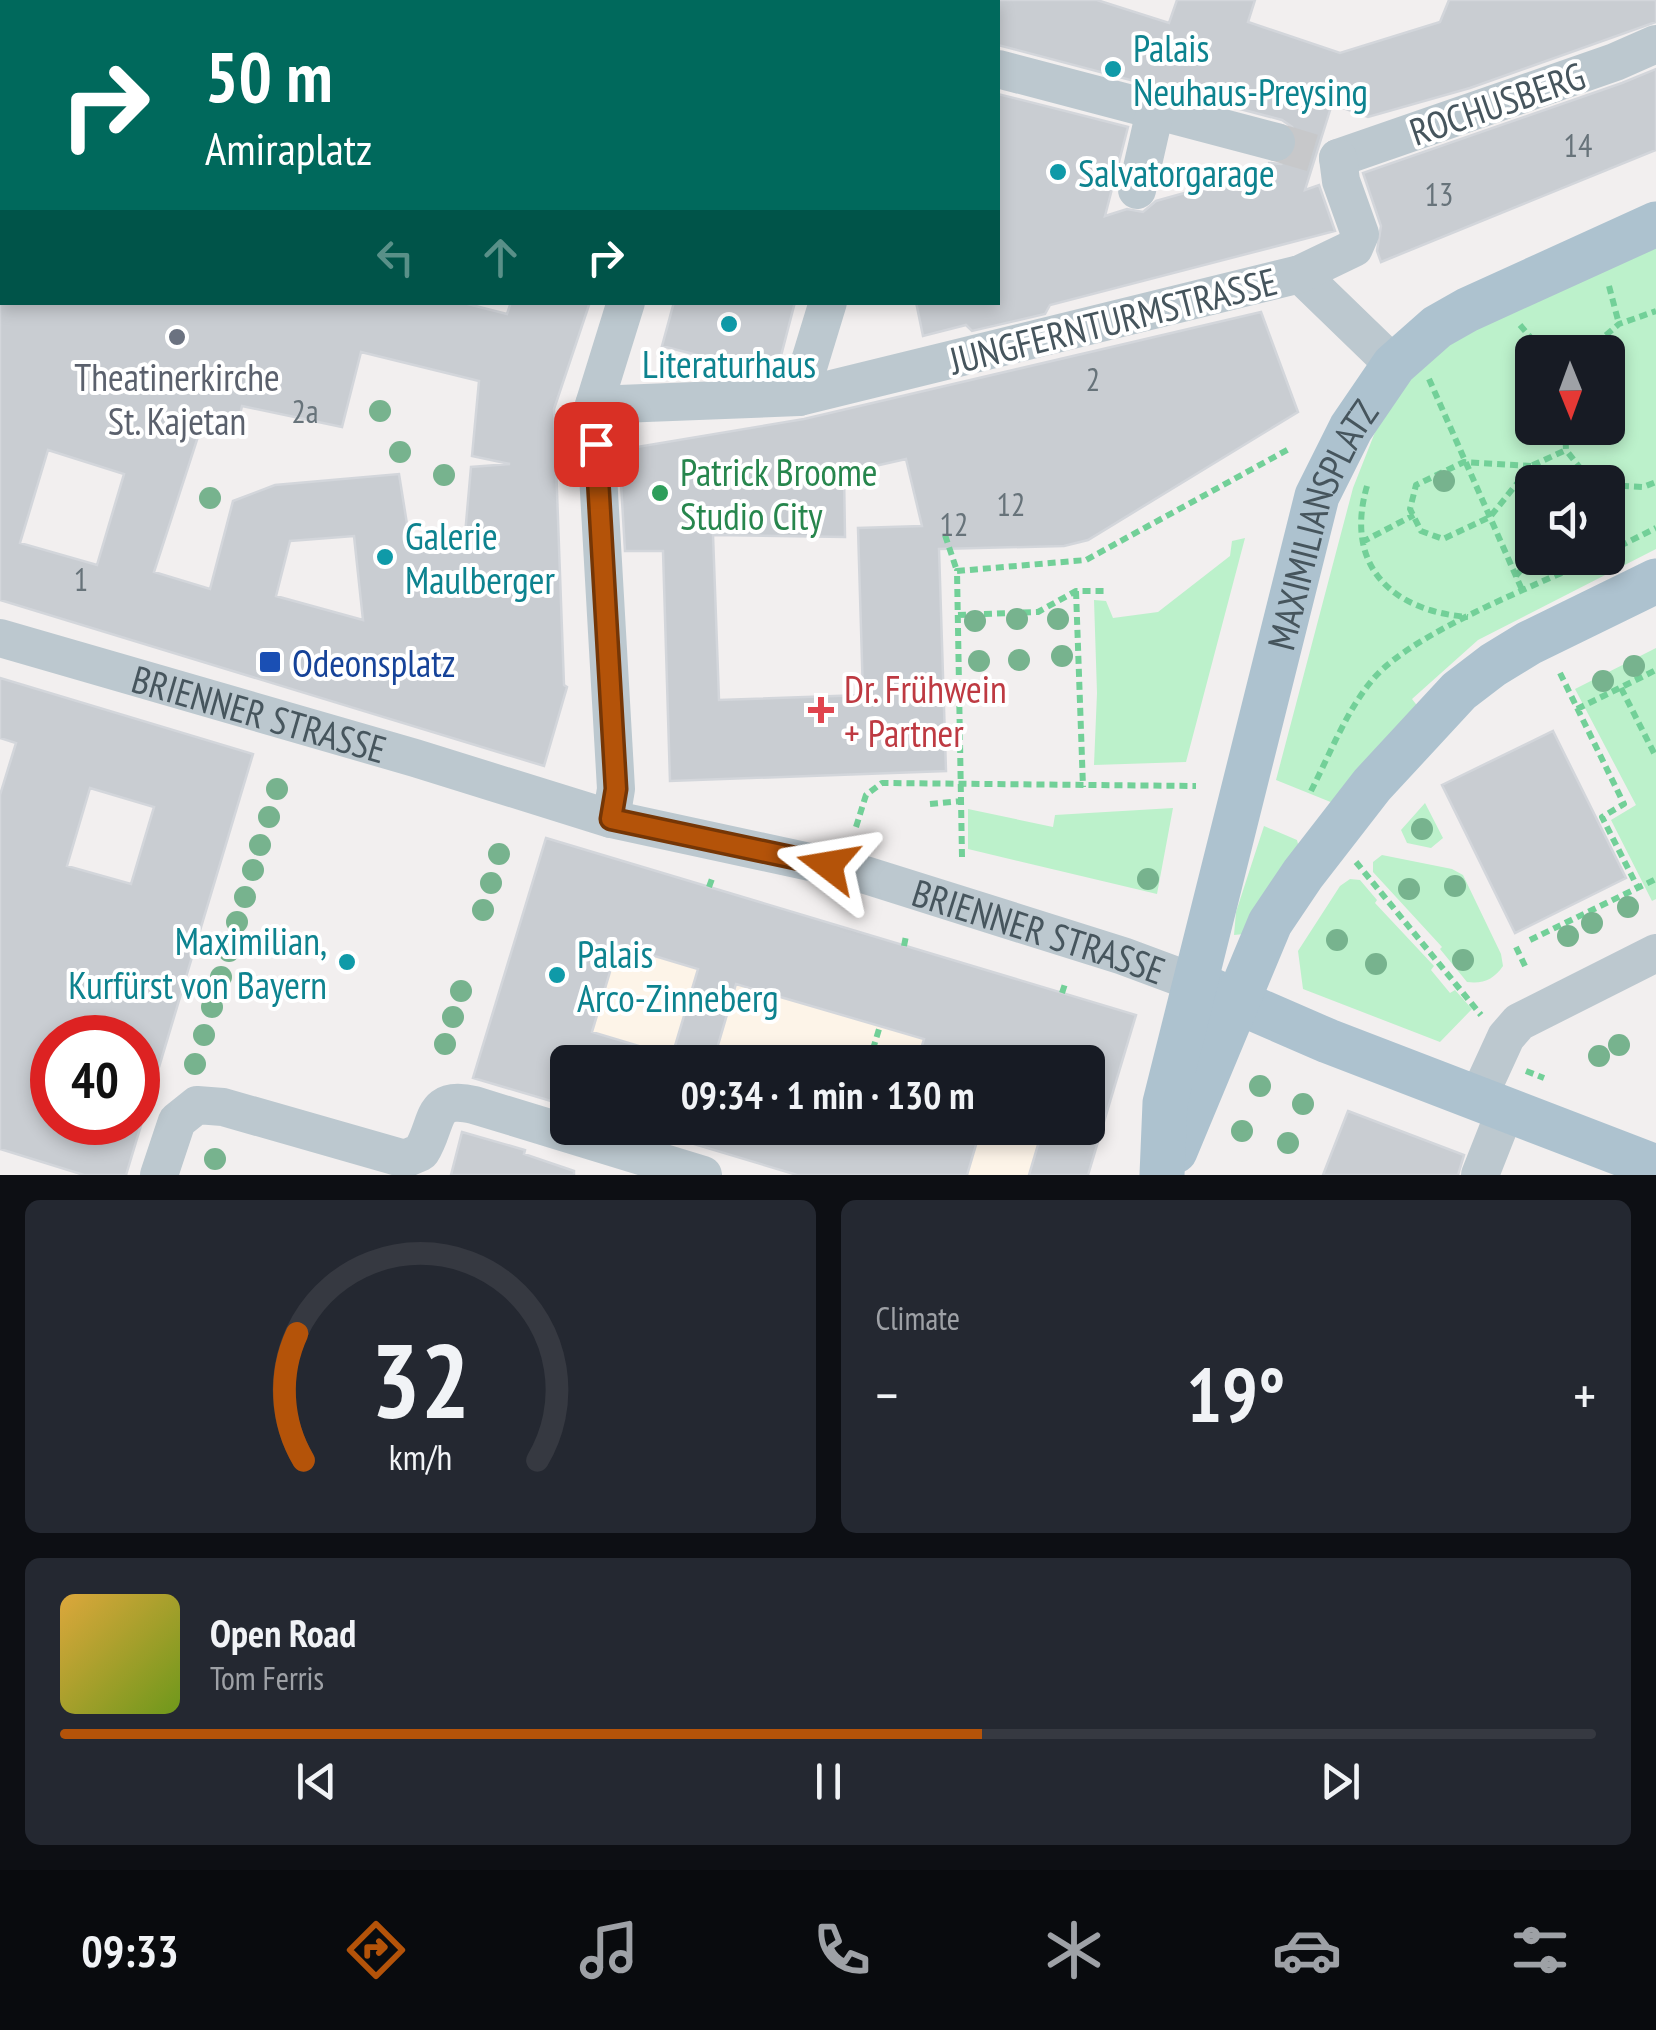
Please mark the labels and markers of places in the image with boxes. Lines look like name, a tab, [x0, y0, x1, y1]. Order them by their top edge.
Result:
place label: Palais Neuhaus-Preysing	[1133, 23, 1368, 116]
marker: Palais Neuhaus-Preysing	[1102, 58, 1124, 80]
place label: Salvatorgarage	[1078, 148, 1275, 197]
marker: Salvatorgarage	[1047, 161, 1069, 183]
marker: Literaturhaus	[718, 313, 740, 335]
marker: Theatinerkirche St. Kajetan	[166, 326, 188, 348]
place label: Literaturhaus	[642, 339, 816, 388]
place label: Theatinerkirche St. Kajetan	[74, 352, 280, 445]
pin	[554, 402, 639, 487]
place label: Patrick Broome Studio City	[680, 447, 877, 540]
marker: Patrick Broome Studio City	[649, 482, 671, 504]
place label: Galerie Maulberger	[405, 511, 555, 604]
marker: Galerie Maulberger	[374, 546, 396, 568]
place label: Odeonsplatz	[292, 638, 455, 687]
marker: Odeonsplatz	[257, 649, 283, 675]
place label: Dr. Frühwein + Partner	[844, 664, 1007, 757]
marker: Dr. Frühwein + Partner	[808, 697, 834, 723]
place label: Maximilian, Kurfürst von Bayern	[68, 916, 327, 1009]
place label: Palais Arco-Zinneberg	[577, 929, 779, 1022]
marker: Maximilian, Kurfürst von Bayern	[336, 951, 358, 973]
marker: Palais Arco-Zinneberg	[546, 964, 568, 986]

